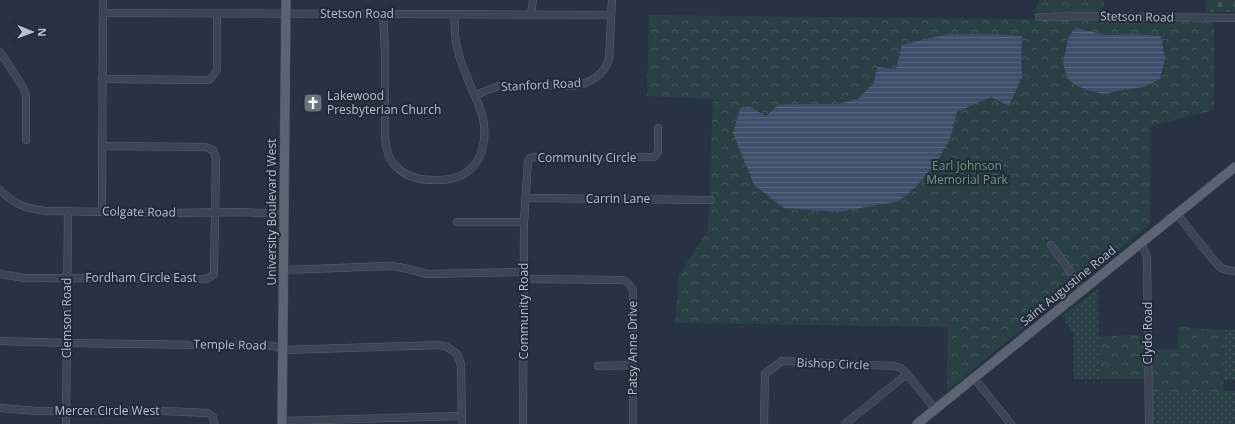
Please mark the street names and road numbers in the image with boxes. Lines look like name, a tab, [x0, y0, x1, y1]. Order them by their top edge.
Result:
street label: Stetson Road	[320, 5, 394, 22]
street label: Stetson Road	[1100, 7, 1174, 26]
street label: Stanford Road	[501, 74, 581, 95]
street label: University Boulevard West	[263, 139, 280, 285]
street label: Community Circle	[537, 149, 637, 166]
street label: Carrin Lane	[586, 190, 651, 207]
street label: Colgate Road	[102, 202, 176, 221]
street label: Saint Augustine Road	[1016, 242, 1119, 330]
street label: Community Road	[515, 263, 532, 359]
street label: Fordham Circle East	[85, 269, 197, 286]
street label: Clemson Road	[58, 278, 75, 358]
street label: Patsy Anne Drive	[624, 300, 641, 395]
street label: Clydo Road	[1139, 302, 1156, 364]
street label: Temple Road	[193, 335, 267, 354]
street label: Bishop Circle	[796, 354, 870, 373]
street label: Mercer Circle West	[55, 402, 159, 419]

